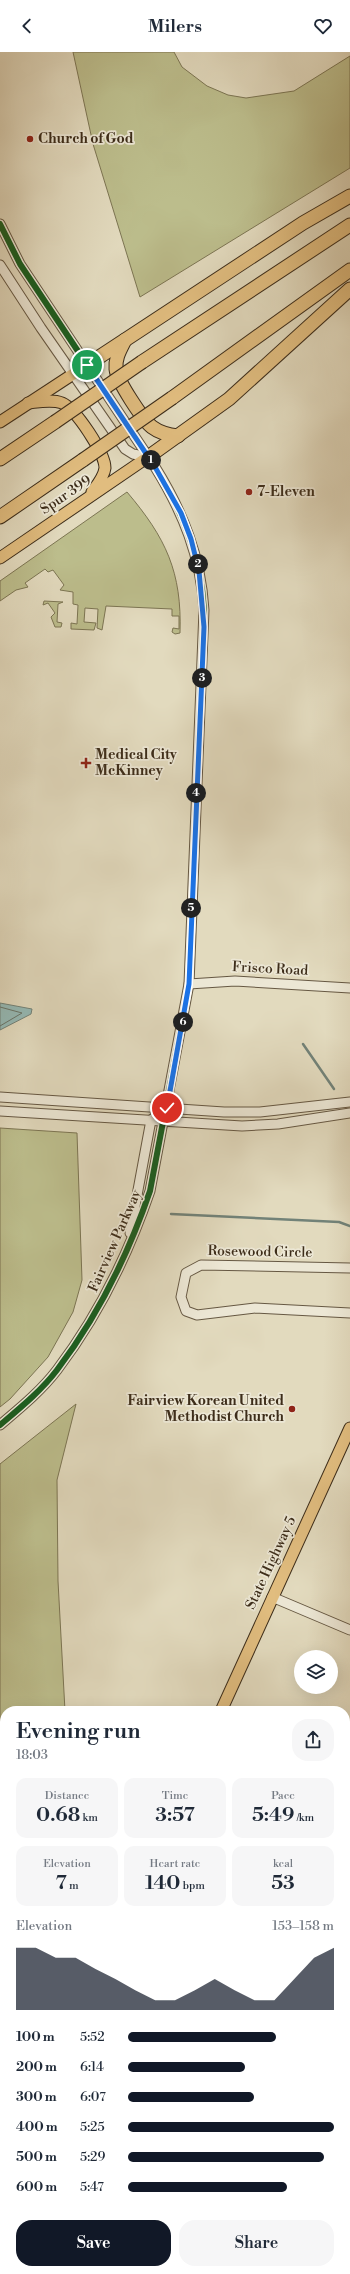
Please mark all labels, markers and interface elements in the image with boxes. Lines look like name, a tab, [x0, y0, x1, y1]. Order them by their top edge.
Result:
icon: back	[16, 15, 38, 37]
text: Milers	[148, 15, 202, 38]
icon: heart	[312, 15, 334, 37]
place label: Church of God	[38, 130, 134, 148]
marker: Church of God	[25, 134, 35, 144]
pin	[70, 348, 104, 382]
icon: arrive	[76, 354, 98, 376]
pin: 1	[141, 450, 161, 470]
text: 1	[148, 453, 154, 467]
street label: Spur 399	[37, 471, 95, 519]
place label: 7-Eleven	[257, 483, 315, 501]
marker: 7-Eleven	[244, 487, 254, 497]
pin: 2	[188, 554, 208, 574]
text: 2	[195, 557, 201, 571]
pin: 3	[192, 668, 212, 688]
text: 3	[199, 671, 205, 685]
place label: Medical City McKinney	[95, 746, 178, 780]
marker: Medical City McKinney	[80, 757, 92, 769]
pin: 4	[186, 783, 206, 803]
text: 4	[192, 786, 200, 800]
pin: 5	[181, 898, 201, 918]
text: 5	[188, 901, 194, 915]
street label: Frisco Road	[231, 958, 309, 980]
pin: 6	[173, 1012, 193, 1032]
text: 6	[180, 1015, 186, 1029]
pin	[150, 1091, 184, 1125]
icon: check	[156, 1097, 178, 1119]
street label: Fairview Parkway	[84, 1187, 146, 1295]
street label: Rosewood Circle	[207, 1242, 313, 1262]
place label: Fairview Korean United Methodist Church	[127, 1392, 284, 1426]
marker: Fairview Korean United Methodist Church	[287, 1404, 297, 1414]
street label: State Highway 5	[242, 1513, 301, 1612]
map controls	[294, 1650, 338, 1694]
button: layers	[294, 1650, 338, 1694]
text: Evening run	[16, 1718, 141, 1745]
button: share	[292, 1719, 334, 1761]
text: 18:03	[16, 1747, 48, 1763]
text: Distance	[45, 1789, 89, 1803]
text: Time	[162, 1789, 188, 1803]
text: Pace	[271, 1789, 295, 1803]
text: 0.68	[36, 1803, 80, 1828]
text: 3:57	[155, 1803, 195, 1828]
text: 5:49	[252, 1803, 294, 1828]
text: km	[80, 1811, 98, 1825]
text: /km	[294, 1811, 314, 1825]
text: Elevation	[43, 1857, 91, 1871]
text: Heart rate	[150, 1857, 200, 1871]
text: kcal	[273, 1857, 293, 1871]
text: 7	[55, 1871, 67, 1896]
text: 140	[145, 1871, 180, 1896]
text: 53	[271, 1871, 295, 1896]
text: m	[67, 1879, 79, 1893]
text: bpm	[180, 1879, 205, 1893]
text: Elevation	[16, 1918, 72, 1934]
text: 153–158 m	[272, 1918, 334, 1934]
text: 100 m	[16, 2029, 55, 2045]
text: 5:52	[80, 2029, 105, 2045]
text: 200 m	[16, 2059, 57, 2075]
text: 6:14	[80, 2059, 104, 2075]
text: 300 m	[16, 2089, 57, 2105]
text: 6:07	[80, 2089, 106, 2105]
text: 400 m	[16, 2119, 58, 2135]
text: 5:25	[80, 2119, 105, 2135]
text: 500 m	[16, 2149, 57, 2165]
text: 5:29	[80, 2149, 105, 2165]
text: 600 m	[16, 2179, 57, 2195]
text: 5:47	[80, 2179, 104, 2195]
button: Save	[16, 2220, 171, 2266]
button: Share	[179, 2220, 334, 2266]

